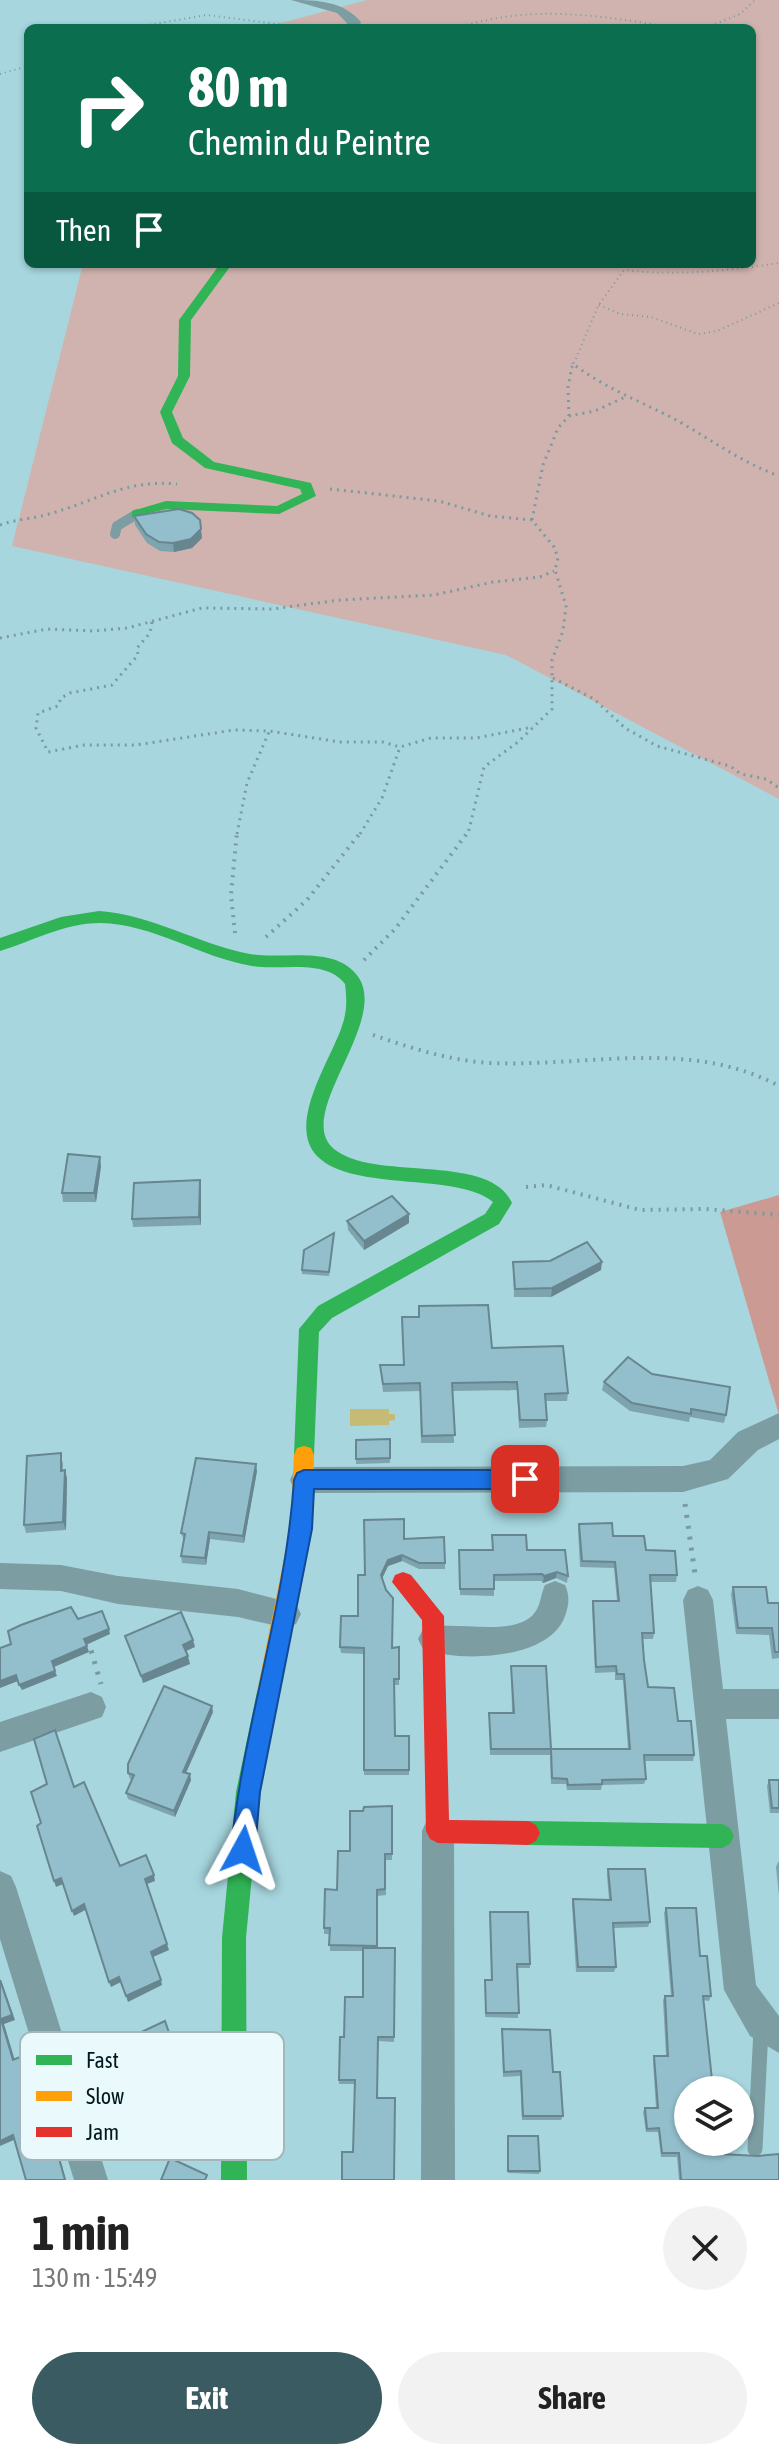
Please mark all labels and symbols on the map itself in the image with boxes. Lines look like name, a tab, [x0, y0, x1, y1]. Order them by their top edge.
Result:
pin	[491, 1445, 559, 1513]
position arrow	[201, 1808, 285, 1892]
legend	[20, 2032, 284, 2160]
text: Fast	[86, 2047, 119, 2073]
text: Slow	[86, 2083, 124, 2109]
text: Jam	[86, 2119, 119, 2145]

